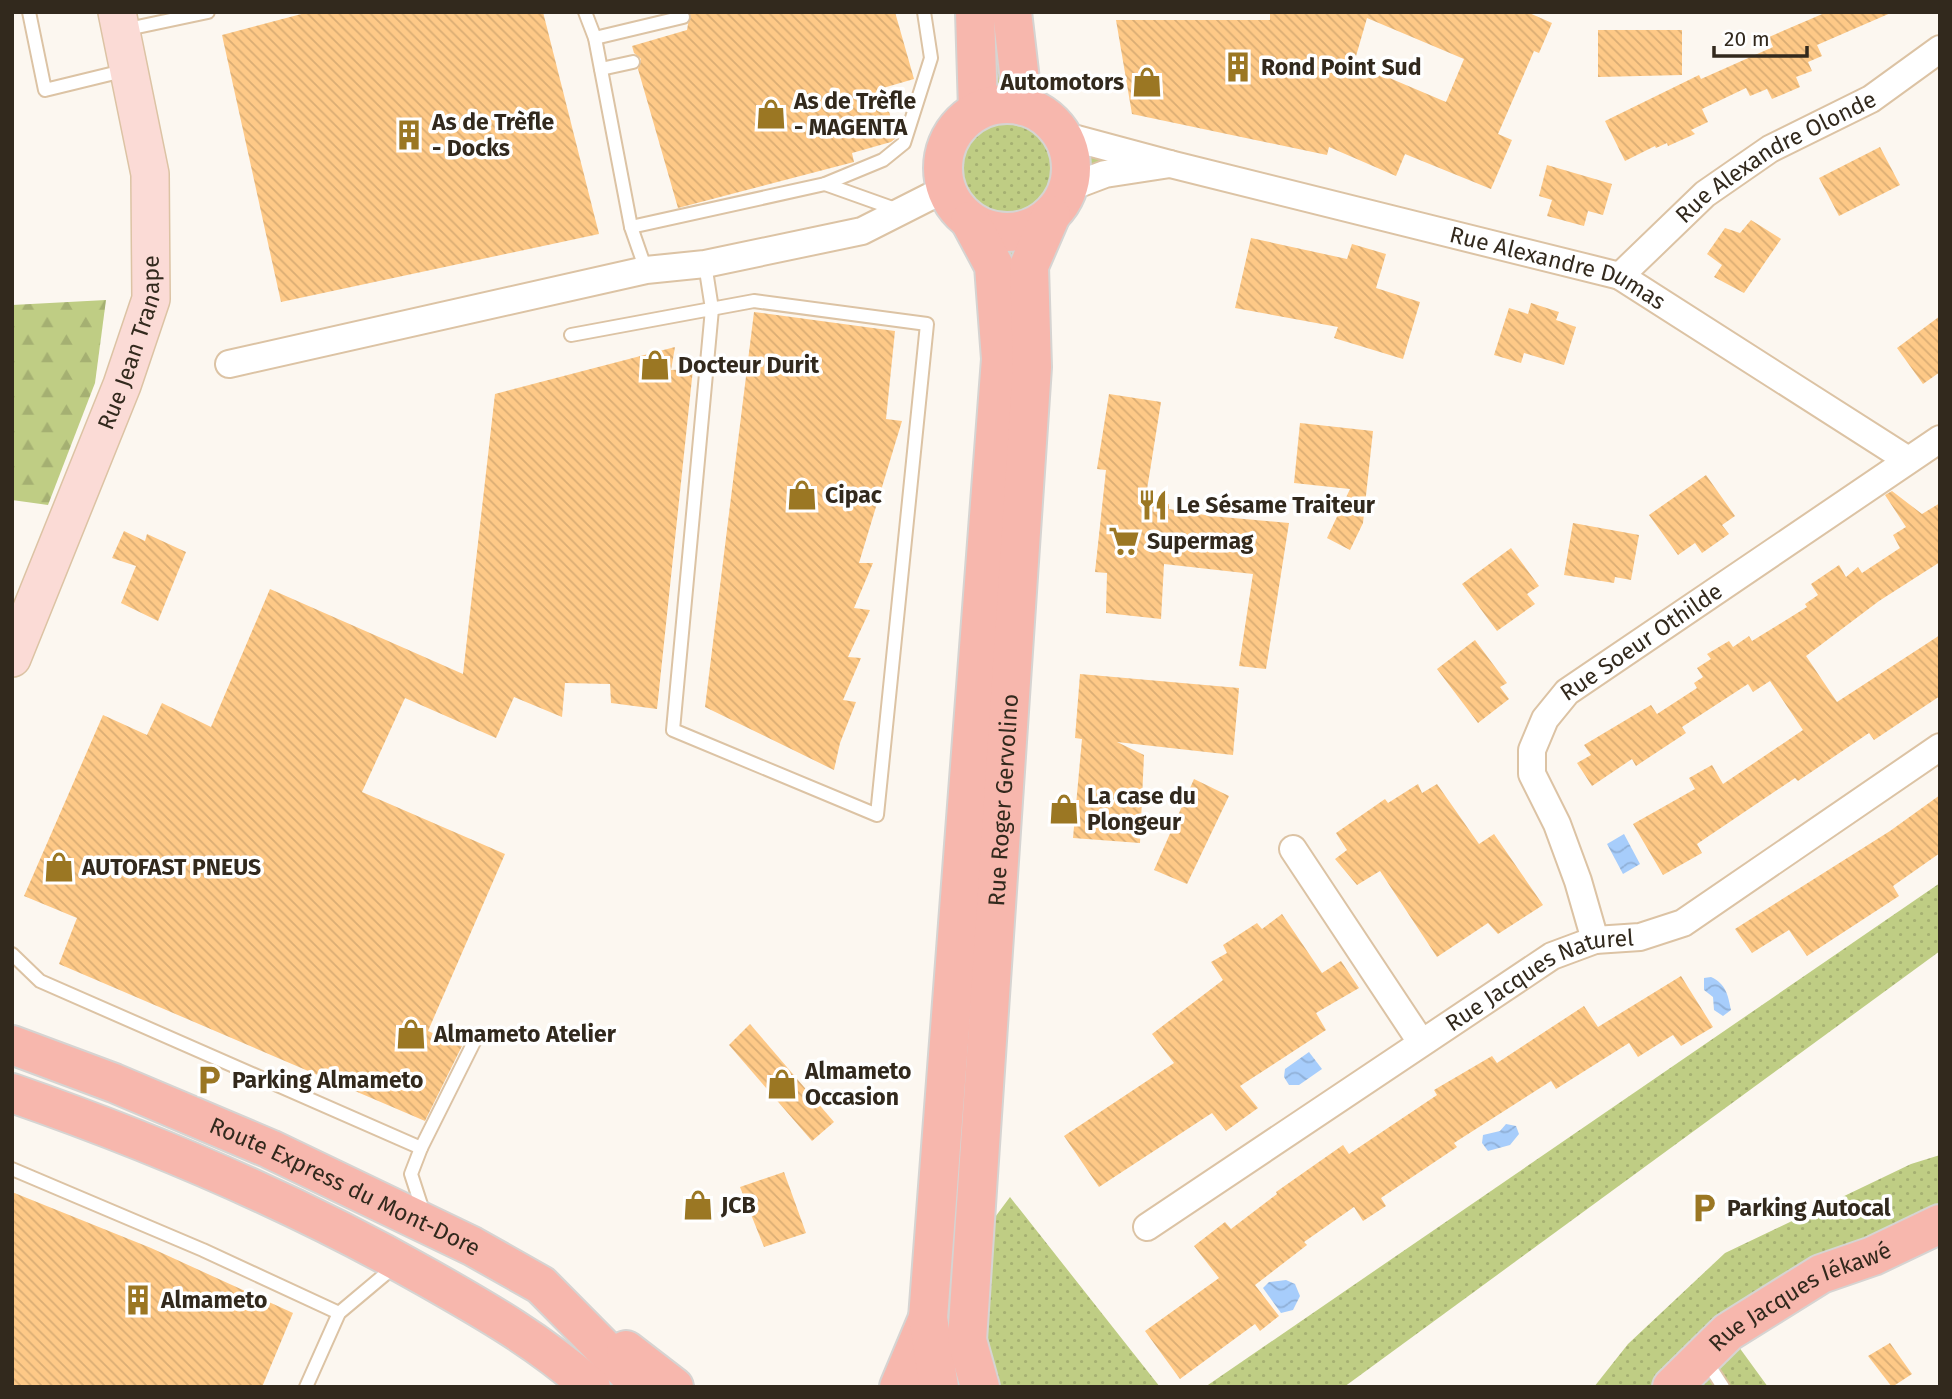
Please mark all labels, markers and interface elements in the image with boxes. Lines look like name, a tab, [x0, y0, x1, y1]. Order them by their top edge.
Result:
scale bar	[1714, 14, 1807, 58]
text: 20 m	[1724, 26, 1770, 52]
building icon: Rond Point Sud	[1221, 50, 1255, 84]
place label: Rond Point Sud	[1261, 53, 1422, 81]
shop icon: Automotors	[1130, 65, 1164, 99]
place label: Automotors	[1000, 68, 1124, 96]
street label: Rue Alexandre Olonde	[1670, 85, 1881, 229]
place label: As de Trèfle - MAGENTA	[793, 87, 916, 141]
shop icon: As de Trèfle - MAGENTA	[754, 97, 788, 131]
place label: As de Trèfle - Docks	[431, 108, 554, 162]
building icon: As de Trèfle - Docks	[392, 118, 426, 152]
street label: Rue Alexandre Dumas	[1447, 220, 1671, 316]
street label: Rue Jean Tranape	[91, 255, 166, 434]
shop icon: Docteur Durit	[638, 348, 672, 382]
place label: Docteur Durit	[678, 351, 820, 379]
shop icon: Cipac	[785, 478, 819, 512]
place label: Cipac	[825, 481, 882, 509]
restaurant icon: Le Sésame Traiteur	[1136, 488, 1170, 522]
place label: Le Sésame Traiteur	[1176, 491, 1376, 519]
supermarket icon: Supermag	[1107, 524, 1141, 558]
place label: Supermag	[1147, 527, 1254, 555]
street label: Rue Soeur Othilde	[1555, 577, 1728, 707]
street label: Rue Roger Gervolino	[982, 693, 1024, 907]
place label: La case du Plongeur	[1087, 782, 1196, 836]
shop icon: La case du Plongeur	[1047, 792, 1081, 826]
shop icon: AUTOFAST PNEUS	[42, 850, 76, 884]
place label: AUTOFAST PNEUS	[81, 853, 261, 881]
street label: Rue Jacques Naturel	[1440, 923, 1635, 1037]
shop icon: Almameto Atelier	[394, 1017, 428, 1051]
place label: Almameto Atelier	[433, 1020, 617, 1048]
place label: Almameto Occasion	[804, 1057, 911, 1111]
parking icon: Parking Almameto	[192, 1063, 226, 1097]
place label: Parking Almameto	[232, 1066, 423, 1094]
shop icon: Almameto Occasion	[765, 1067, 799, 1101]
street label: Route Express du Mont-Dore	[205, 1111, 486, 1262]
shop icon: JCB	[681, 1188, 715, 1222]
place label: JCB	[720, 1191, 756, 1219]
parking icon: Parking Autocal	[1687, 1191, 1721, 1225]
place label: Parking Autocal	[1727, 1194, 1891, 1222]
street label: Rue Jacques Iékawé	[1703, 1235, 1896, 1357]
building icon: Almameto	[121, 1283, 155, 1317]
place label: Almameto	[160, 1286, 267, 1314]

